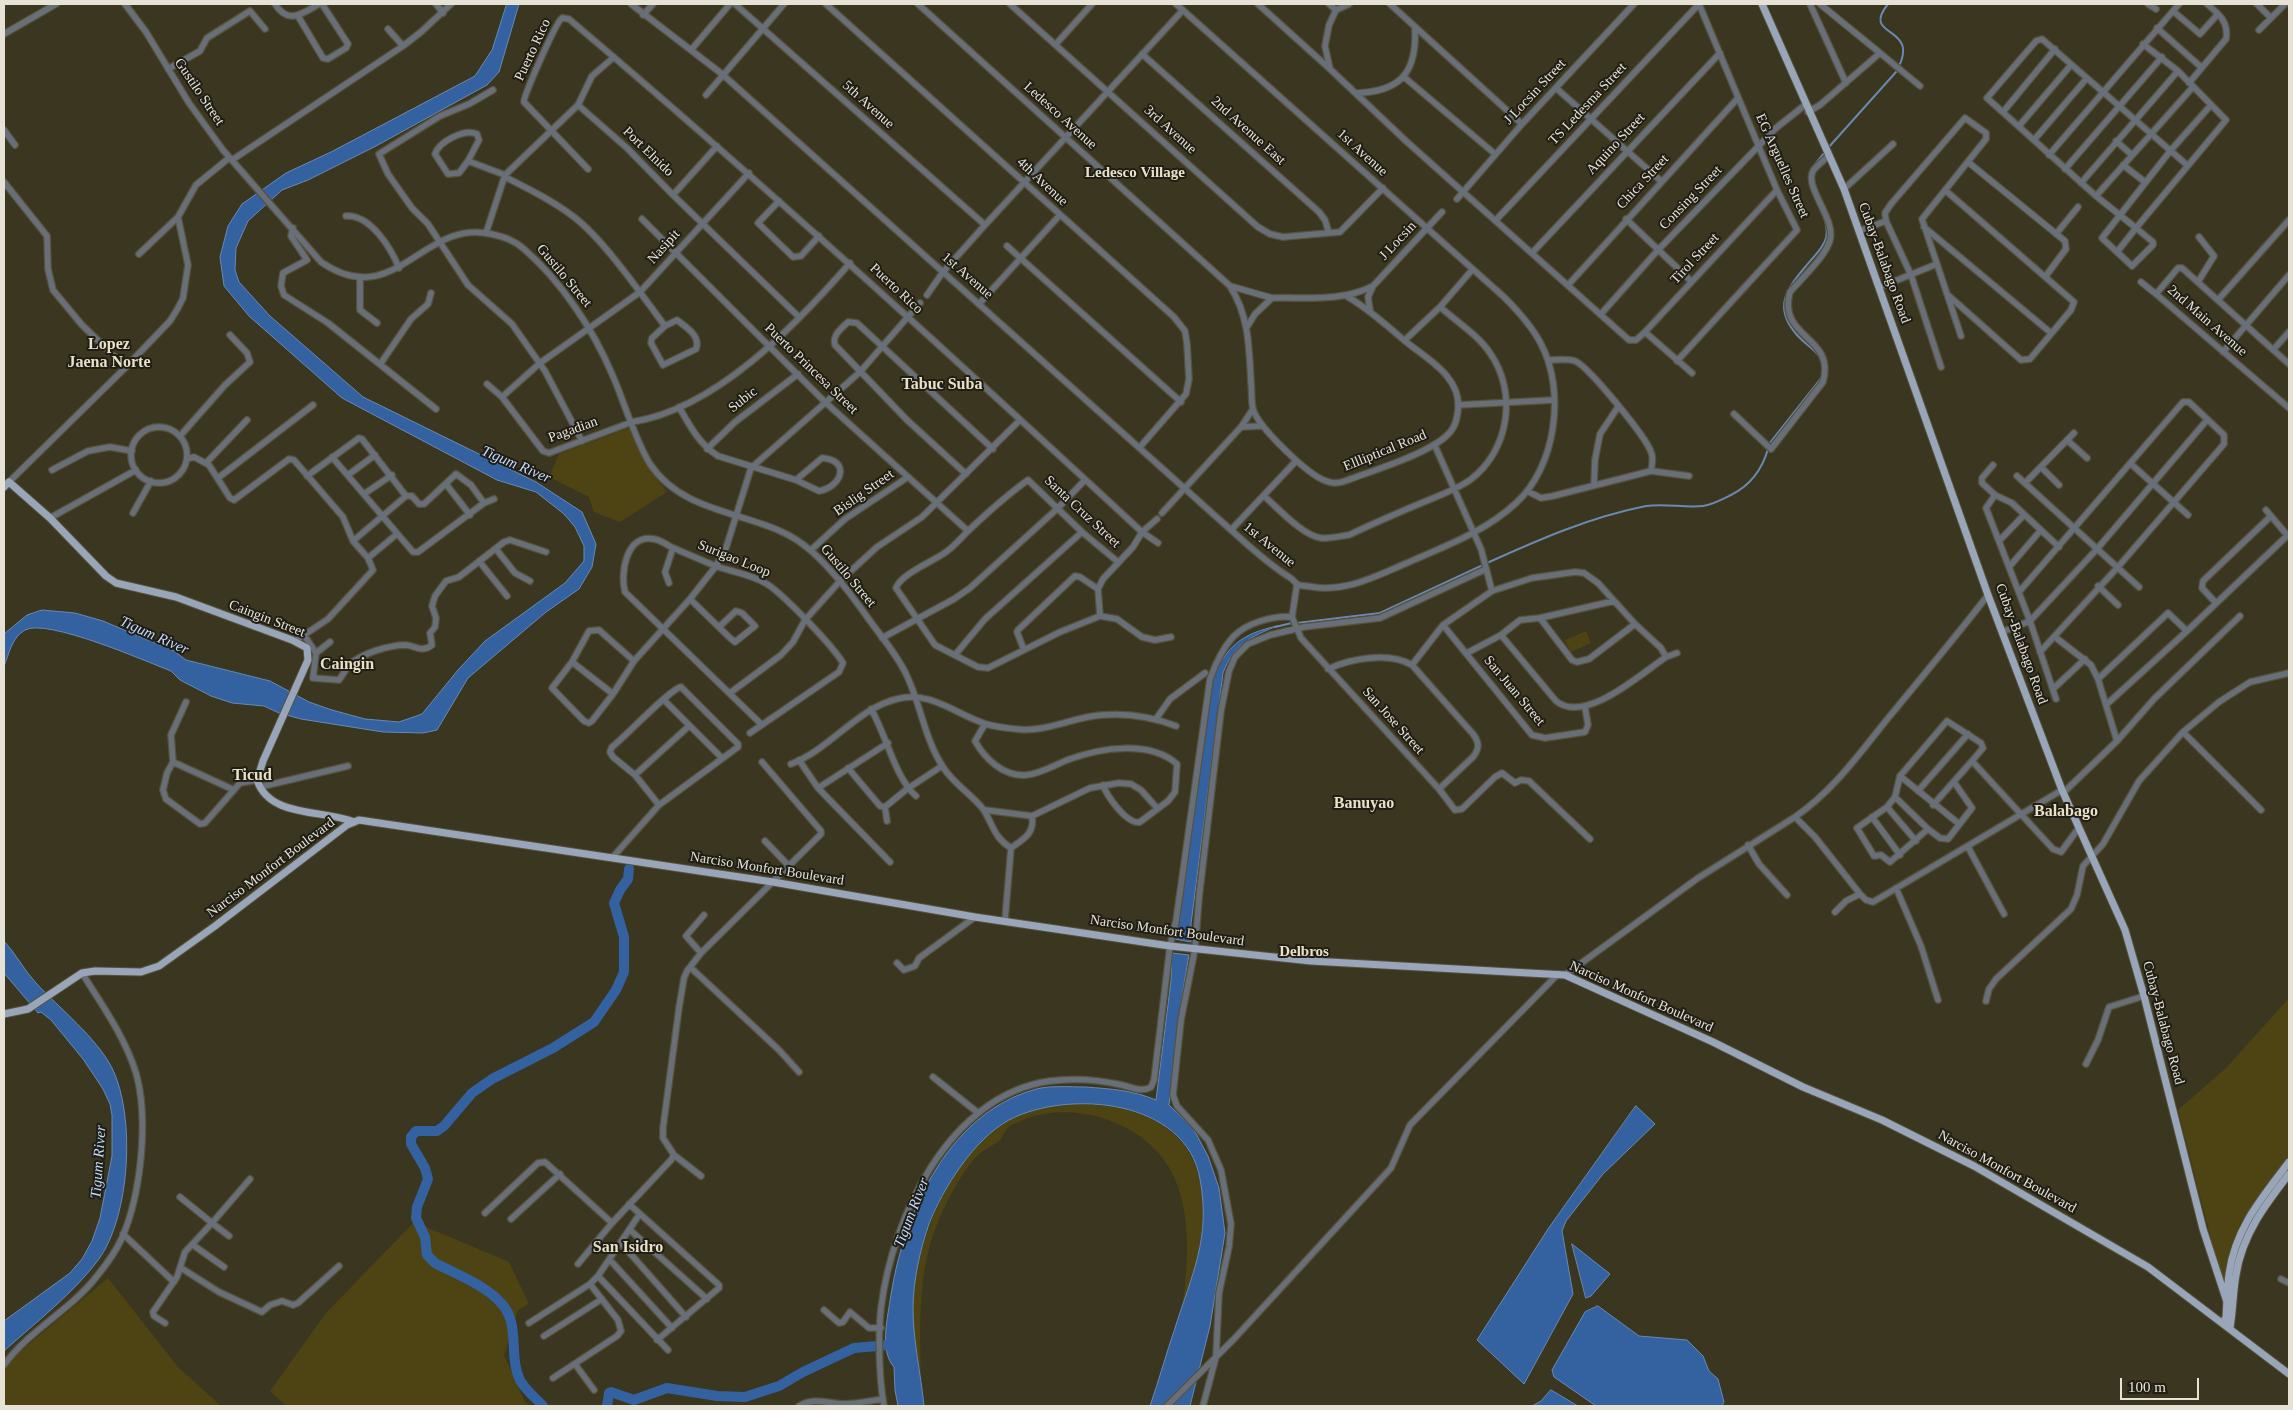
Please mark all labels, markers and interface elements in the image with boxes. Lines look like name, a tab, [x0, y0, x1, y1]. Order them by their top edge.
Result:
street label: Puerto Rico	[511, 16, 555, 84]
street label: Gustilo Street	[170, 55, 228, 129]
street label: J Locsin Street	[1500, 56, 1570, 128]
street label: TS Ledesma Street	[1546, 59, 1630, 149]
street label: 5th Avenue	[839, 77, 897, 133]
street label: Ledesco Avenue	[1020, 79, 1100, 153]
street label: 2nd Avenue East	[1207, 93, 1289, 169]
street label: 3rd Avenue	[1140, 102, 1200, 158]
street label: Aquino Street	[1583, 110, 1649, 178]
street label: EG Arguelles Street	[1751, 111, 1813, 221]
street label: Port Elnido	[619, 124, 677, 180]
street label: 1st Avenue	[1333, 126, 1391, 180]
street label: Chica Street	[1613, 151, 1673, 213]
street label: 4th Avenue	[1013, 154, 1071, 210]
street label: Consing Street	[1656, 162, 1726, 234]
district label: Ledesco Village	[1085, 164, 1185, 182]
street label: Cubay-Balabago Road	[1854, 200, 1914, 326]
street label: J Locsin	[1376, 218, 1420, 264]
street label: Nasipit	[644, 226, 684, 268]
street label: Tirol Street	[1667, 230, 1723, 288]
street label: Gustilo Street	[533, 241, 595, 311]
street label: 1st Avenue	[938, 249, 996, 303]
street label: Puerto Rico	[866, 260, 926, 318]
street label: 2nd Main Avenue	[2164, 282, 2250, 360]
street label: Puerto Princesa Street	[761, 320, 861, 418]
district label: Lopez Jaena Norte	[67, 335, 151, 373]
district label: Tabuc Suba	[902, 375, 982, 395]
street label: Subic	[725, 384, 761, 416]
street label: Pagadian	[546, 413, 600, 447]
street label: Ellliptical Road	[1341, 427, 1429, 475]
water label: Tigum River	[479, 442, 553, 488]
street label: Bislig Street	[831, 466, 897, 520]
street label: Santa Cruz Street	[1040, 472, 1124, 552]
street label: 1st Avenue	[1239, 519, 1299, 571]
street label: Surigao Loop	[695, 537, 773, 581]
street label: Gustilo Street	[817, 541, 879, 611]
street label: Cubay-Balabago Road	[1991, 581, 2051, 707]
street label: Caingin Street	[226, 597, 308, 641]
water label: Tigum River	[117, 613, 191, 659]
street label: San Juan Street	[1480, 653, 1548, 729]
district label: Caingin	[320, 655, 374, 675]
street label: San Jose Street	[1358, 684, 1428, 758]
district label: Ticud	[232, 766, 272, 786]
district label: Banuyao	[1334, 794, 1394, 814]
district label: Balabago	[2034, 802, 2098, 822]
street label: Narciso Monfort Boulevard	[204, 814, 338, 922]
street label: Narciso Monfort Boulevard	[689, 849, 845, 889]
street label: Narciso Monfort Boulevard	[1089, 912, 1245, 950]
district label: Delbros	[1279, 943, 1329, 961]
street label: Narciso Monfort Boulevard	[1567, 958, 1715, 1036]
street label: Cubay-Balabago Road	[2138, 959, 2188, 1087]
water label: Tigum River	[87, 1125, 111, 1199]
street label: Narciso Monfort Boulevard	[1935, 1127, 2079, 1217]
water label: Tigum River	[890, 1175, 934, 1251]
district label: San Isidro	[593, 1238, 663, 1258]
scale bar	[2123, 1368, 2202, 1400]
text: 100 m	[2128, 1379, 2166, 1395]

